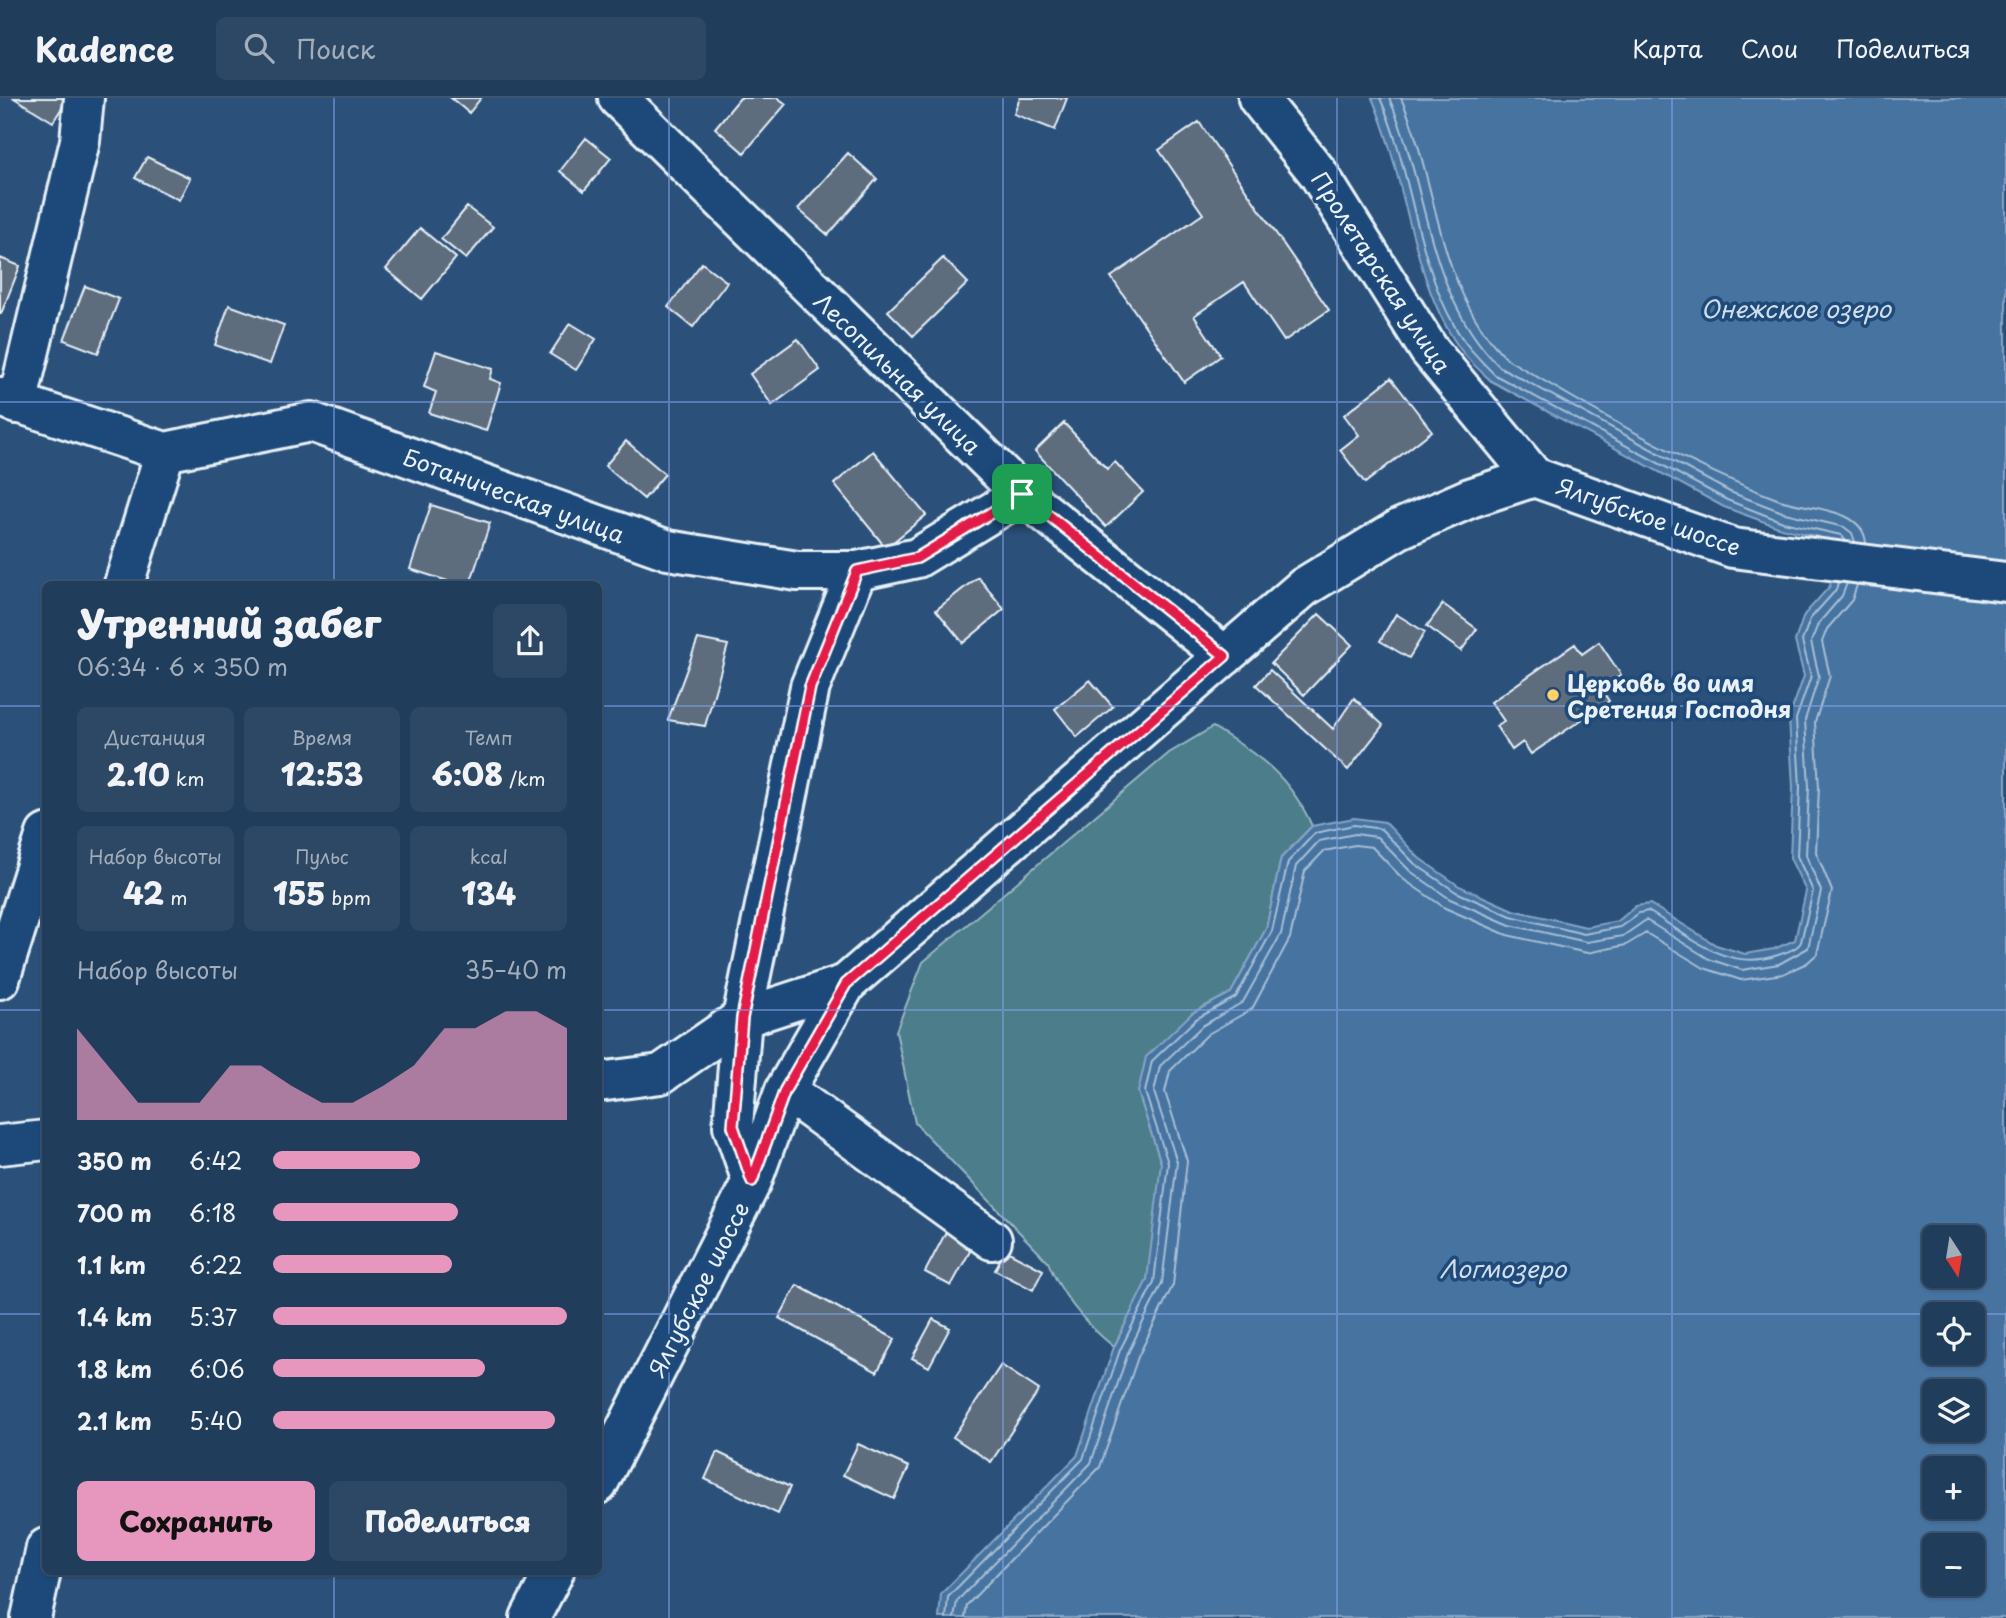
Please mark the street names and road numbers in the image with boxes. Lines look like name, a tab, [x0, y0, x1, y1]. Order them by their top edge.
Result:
street label: Пролетарская улица	[1303, 164, 1461, 380]
street label: Лесопильная улица	[806, 284, 990, 463]
street label: Ботаническая улица	[398, 439, 630, 552]
street label: Ялгубское шоссе	[1552, 468, 1746, 564]
street label: Ялгубское шоссе	[639, 1195, 757, 1383]

